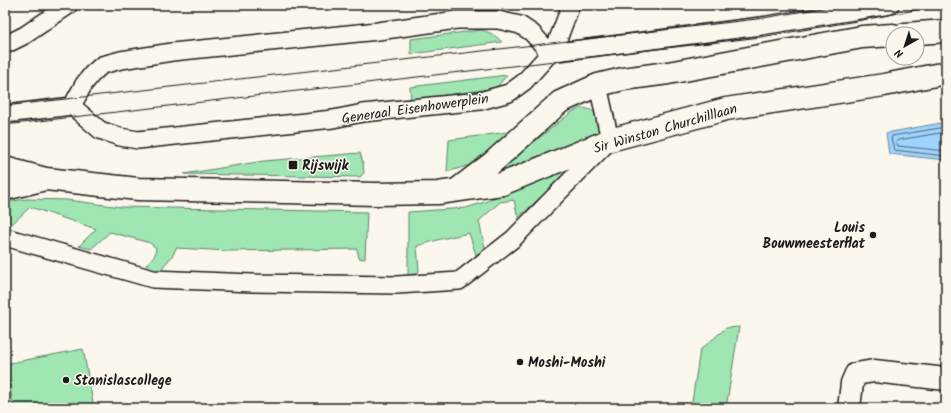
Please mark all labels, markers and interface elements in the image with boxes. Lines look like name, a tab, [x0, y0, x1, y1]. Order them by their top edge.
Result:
north arrow	[885, 26, 925, 66]
text: N	[891, 44, 908, 62]
street label: Generaal Eisenhowerplein	[340, 88, 490, 130]
street label: Sir Winston Churchilllaan	[591, 98, 740, 160]
place label: Rijswijk	[302, 155, 349, 177]
marker: Rijswijk	[287, 159, 299, 171]
place label: Louis Bouwmeesterflat	[763, 217, 866, 255]
marker: Louis Bouwmeesterflat	[868, 230, 878, 240]
place label: Moshi-Moshi	[528, 352, 606, 374]
marker: Moshi-Moshi	[515, 357, 525, 367]
place label: Stanislascollege	[74, 370, 172, 392]
marker: Stanislascollege	[61, 375, 71, 385]

